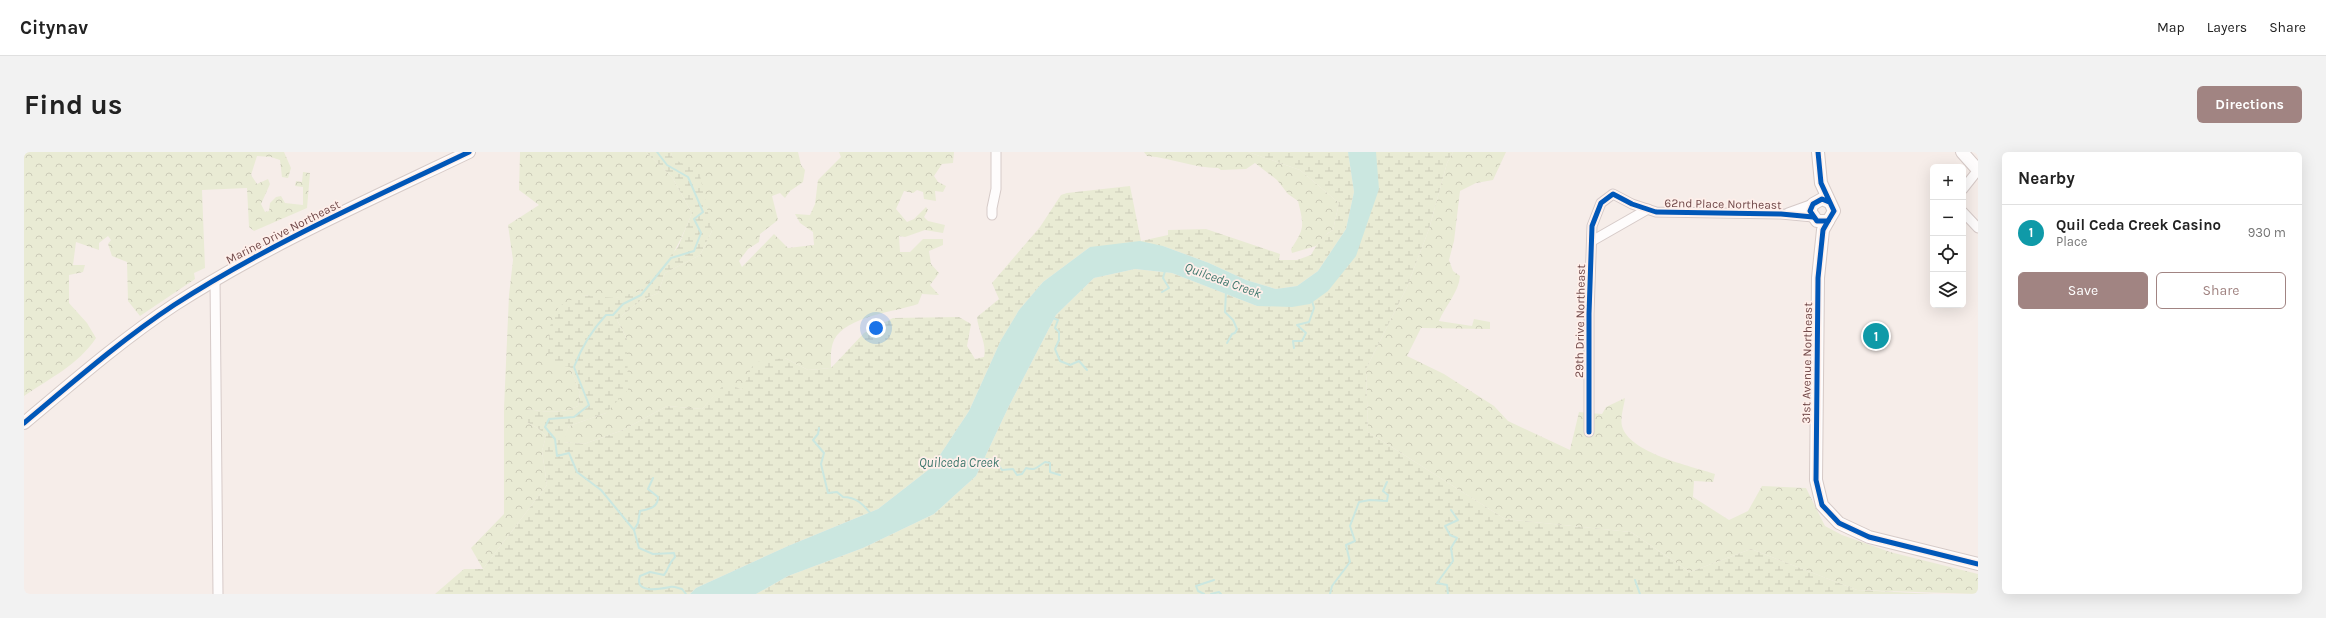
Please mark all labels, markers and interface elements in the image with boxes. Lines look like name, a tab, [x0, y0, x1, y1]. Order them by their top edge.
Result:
text: Citynav	[20, 17, 88, 39]
text: Map	[2157, 19, 2185, 36]
text: Layers	[2207, 19, 2247, 36]
text: Share	[2269, 19, 2306, 36]
button: Directions	[2197, 86, 2302, 123]
text: Find us	[24, 88, 123, 121]
map controls	[1930, 164, 1966, 308]
button: +	[1930, 164, 1966, 200]
text: Nearby	[2018, 168, 2075, 188]
street label: 62nd Place Northeast	[1664, 196, 1782, 212]
street label: Marine Drive Northeast	[224, 197, 343, 267]
button: −	[1930, 200, 1966, 236]
text: Quil Ceda Creek Casino	[2056, 216, 2221, 234]
text: 1	[2029, 225, 2033, 240]
text: 930 m	[2248, 225, 2286, 240]
text: Place	[2056, 234, 2087, 249]
button: locate	[1930, 236, 1966, 272]
water label: Quilceda Creek	[1183, 259, 1264, 301]
street label: 29th Drive Northeast	[1572, 263, 1588, 378]
button: layers	[1930, 272, 1966, 308]
button: Save	[2018, 272, 2148, 309]
button: Share	[2156, 272, 2286, 309]
street label: 31st Avenue Northeast	[1799, 302, 1815, 424]
your location	[866, 318, 886, 338]
pin: 1	[1863, 321, 1889, 351]
water label: Quilceda Creek	[919, 455, 999, 470]

